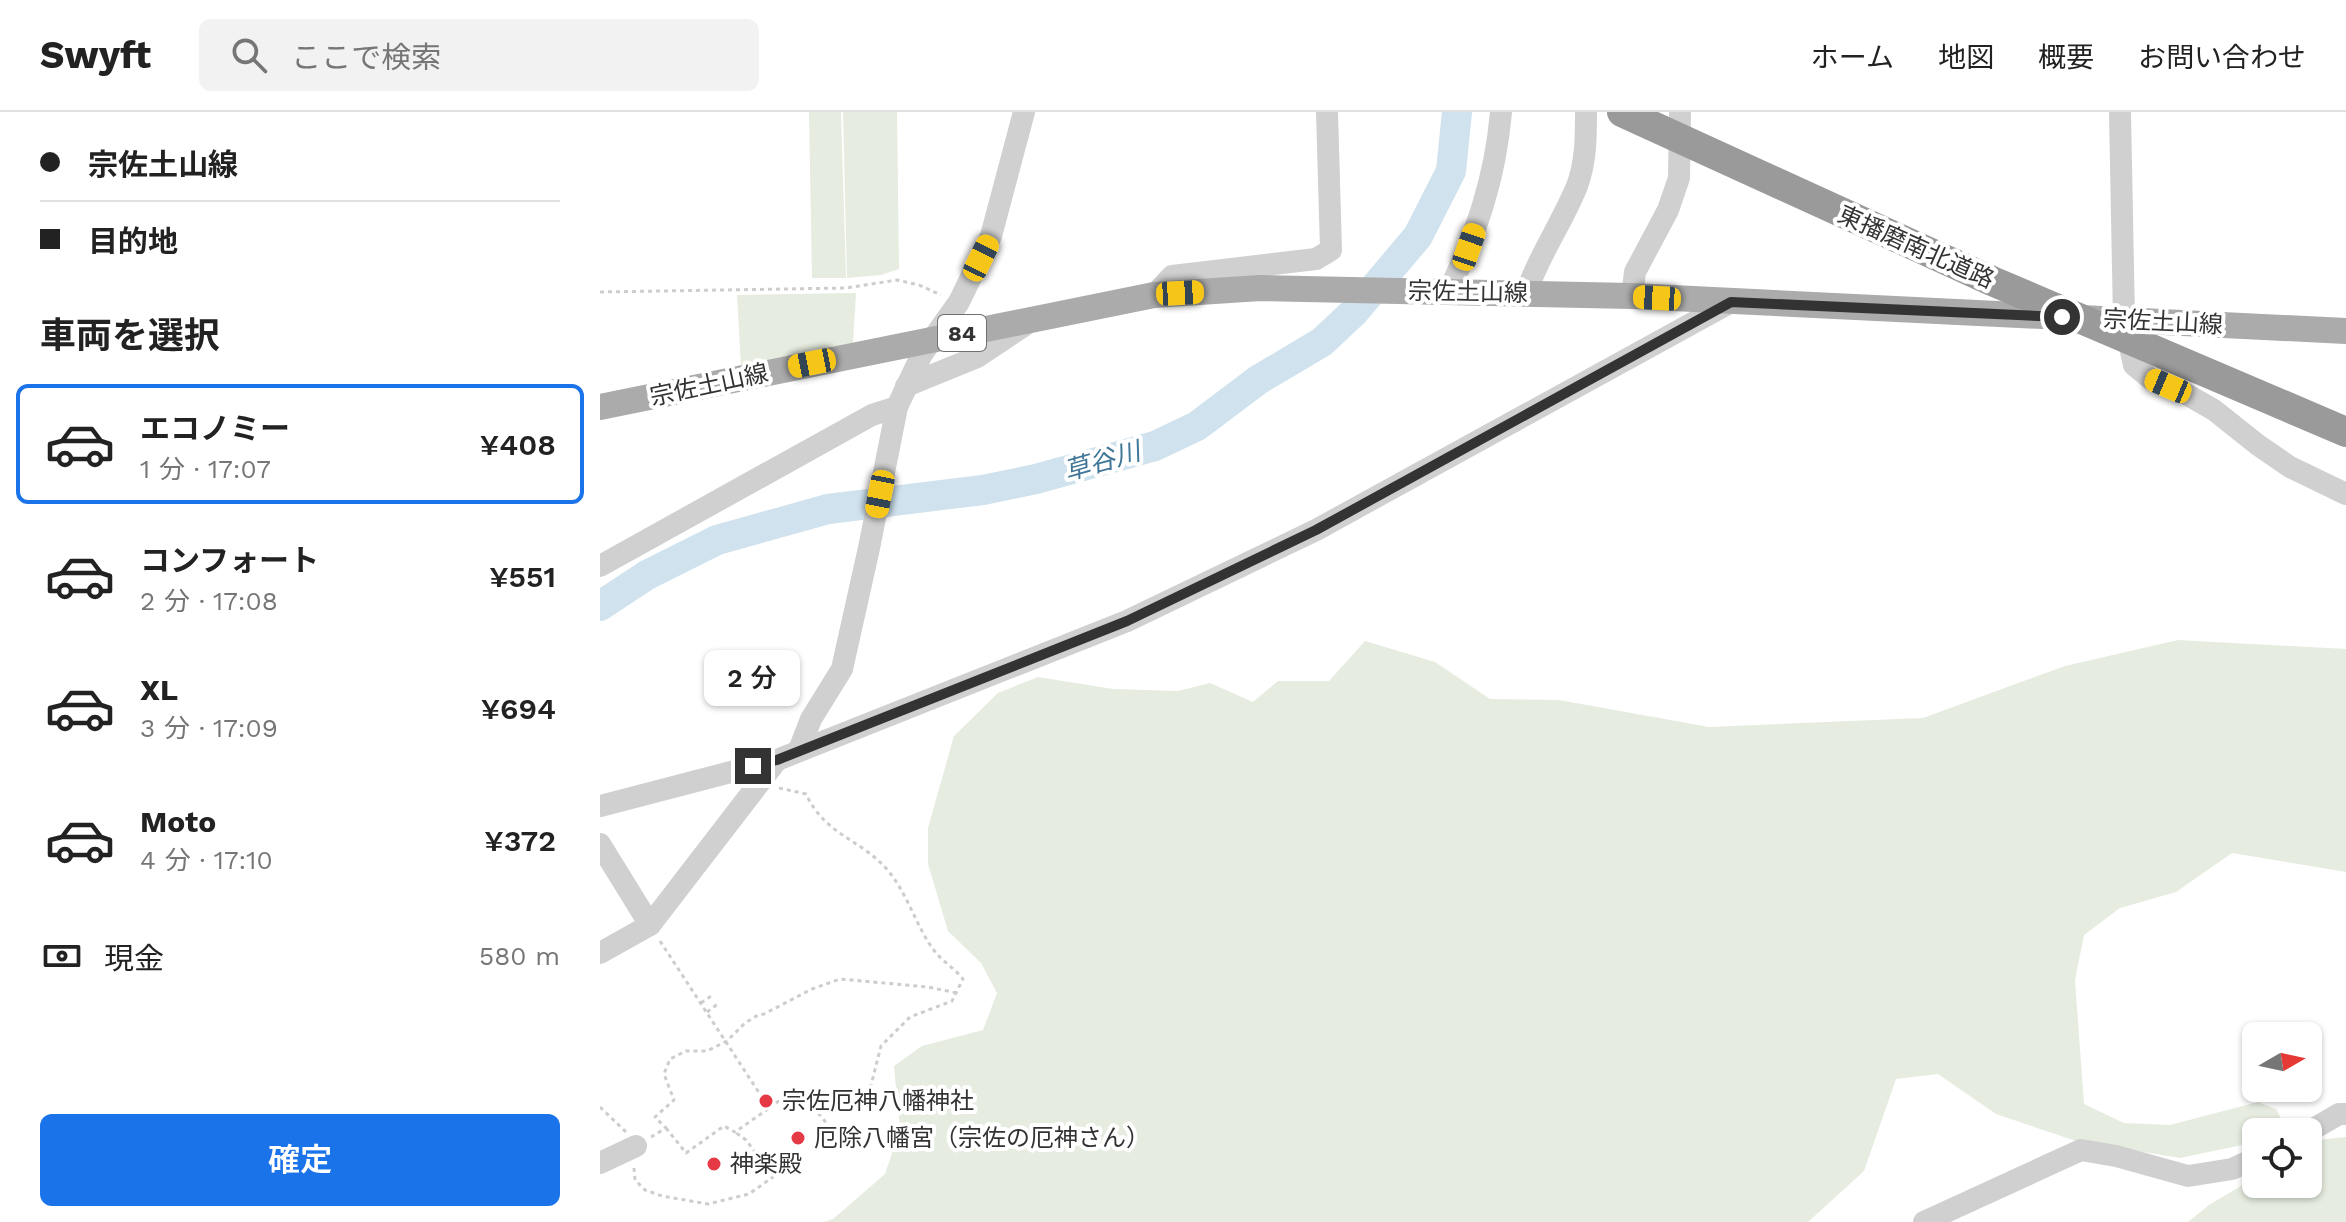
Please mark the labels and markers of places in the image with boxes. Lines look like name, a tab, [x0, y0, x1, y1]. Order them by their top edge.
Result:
place label: 宗佐厄神八幡神社	[782, 1087, 974, 1115]
marker: 宗佐厄神八幡神社	[757, 1092, 775, 1110]
place label: 厄除八幡宮（宗佐の厄神さん）	[814, 1124, 1150, 1152]
marker: 厄除八幡宮（宗佐の厄神さん）	[789, 1129, 807, 1147]
place label: 神楽殿	[730, 1150, 802, 1178]
marker: 神楽殿	[705, 1155, 723, 1173]

